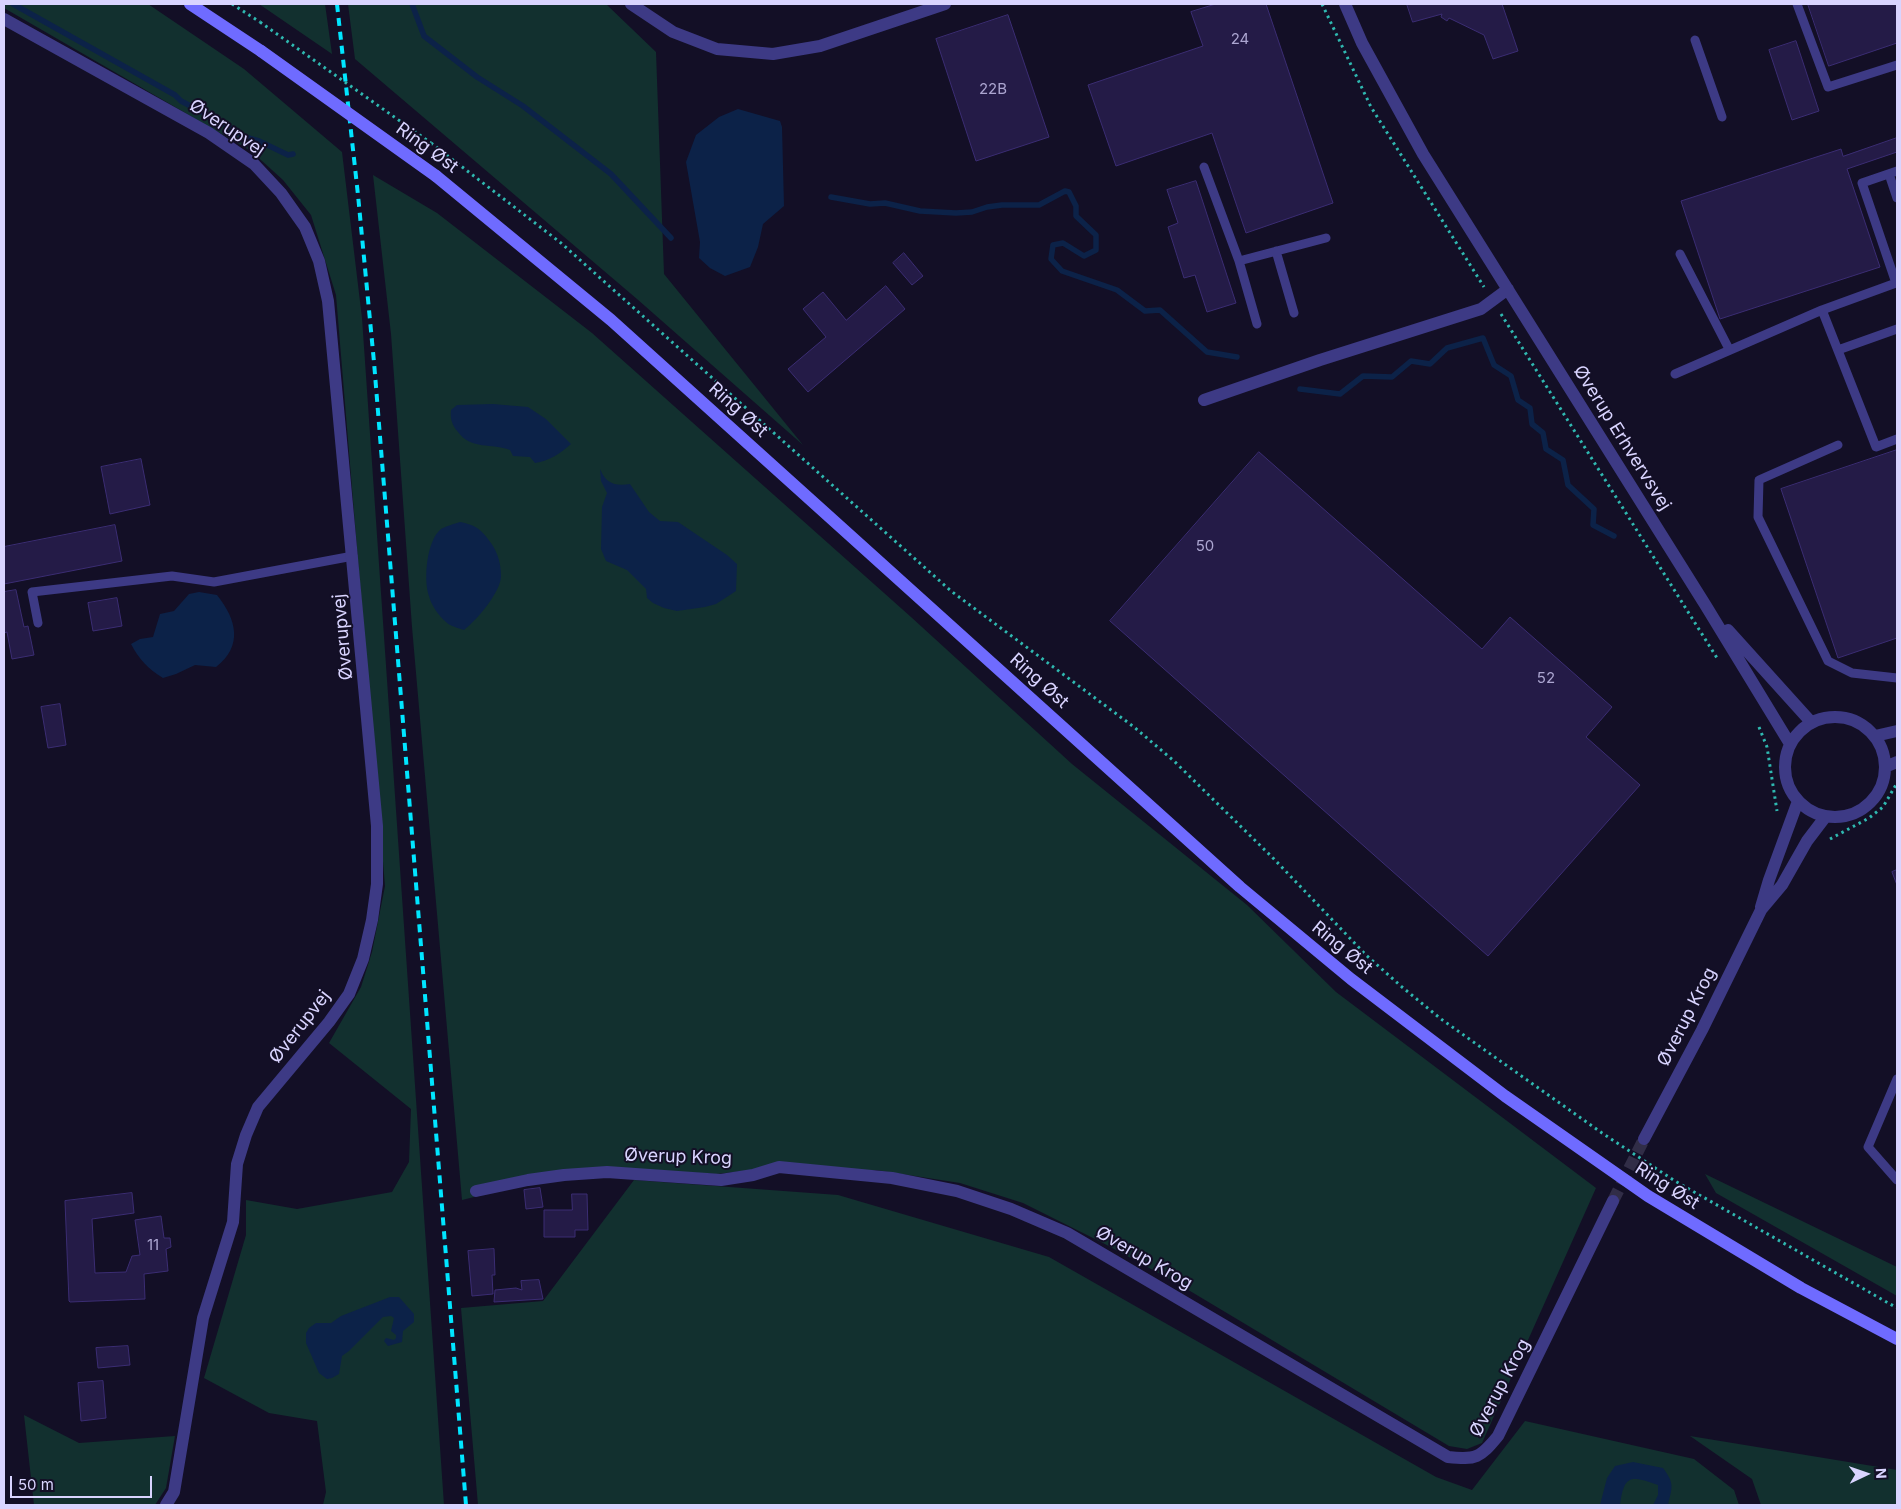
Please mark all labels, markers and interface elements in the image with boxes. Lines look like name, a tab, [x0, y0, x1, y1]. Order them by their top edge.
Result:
house number: 24	[1231, 30, 1249, 48]
house number: 22B	[979, 80, 1007, 98]
street label: Øverupvej	[185, 95, 269, 161]
street label: Ring Øst	[392, 118, 462, 178]
street label: Øverup Erhvervsvej	[1569, 361, 1675, 515]
street label: Ring Øst	[704, 378, 772, 442]
house number: 50	[1196, 537, 1214, 555]
street label: Øverupvej	[328, 593, 358, 681]
street label: Ring Øst	[1005, 649, 1073, 713]
house number: 52	[1537, 669, 1555, 687]
street label: Ring Øst	[1307, 917, 1377, 979]
street label: Øverup Krog	[1653, 964, 1721, 1070]
street label: Øverupvej	[265, 986, 335, 1068]
street label: Øverup Krog	[624, 1144, 732, 1170]
street label: Ring Øst	[1631, 1158, 1703, 1214]
street label: Øverup Krog	[1092, 1222, 1196, 1294]
house number: 11	[147, 1236, 159, 1254]
street label: Øverup Krog	[1465, 1335, 1535, 1441]
north arrow	[1841, 1449, 1891, 1499]
scale bar	[12, 1466, 155, 1498]
text: N	[1873, 1467, 1890, 1479]
text: 50 m	[18, 1475, 54, 1494]

